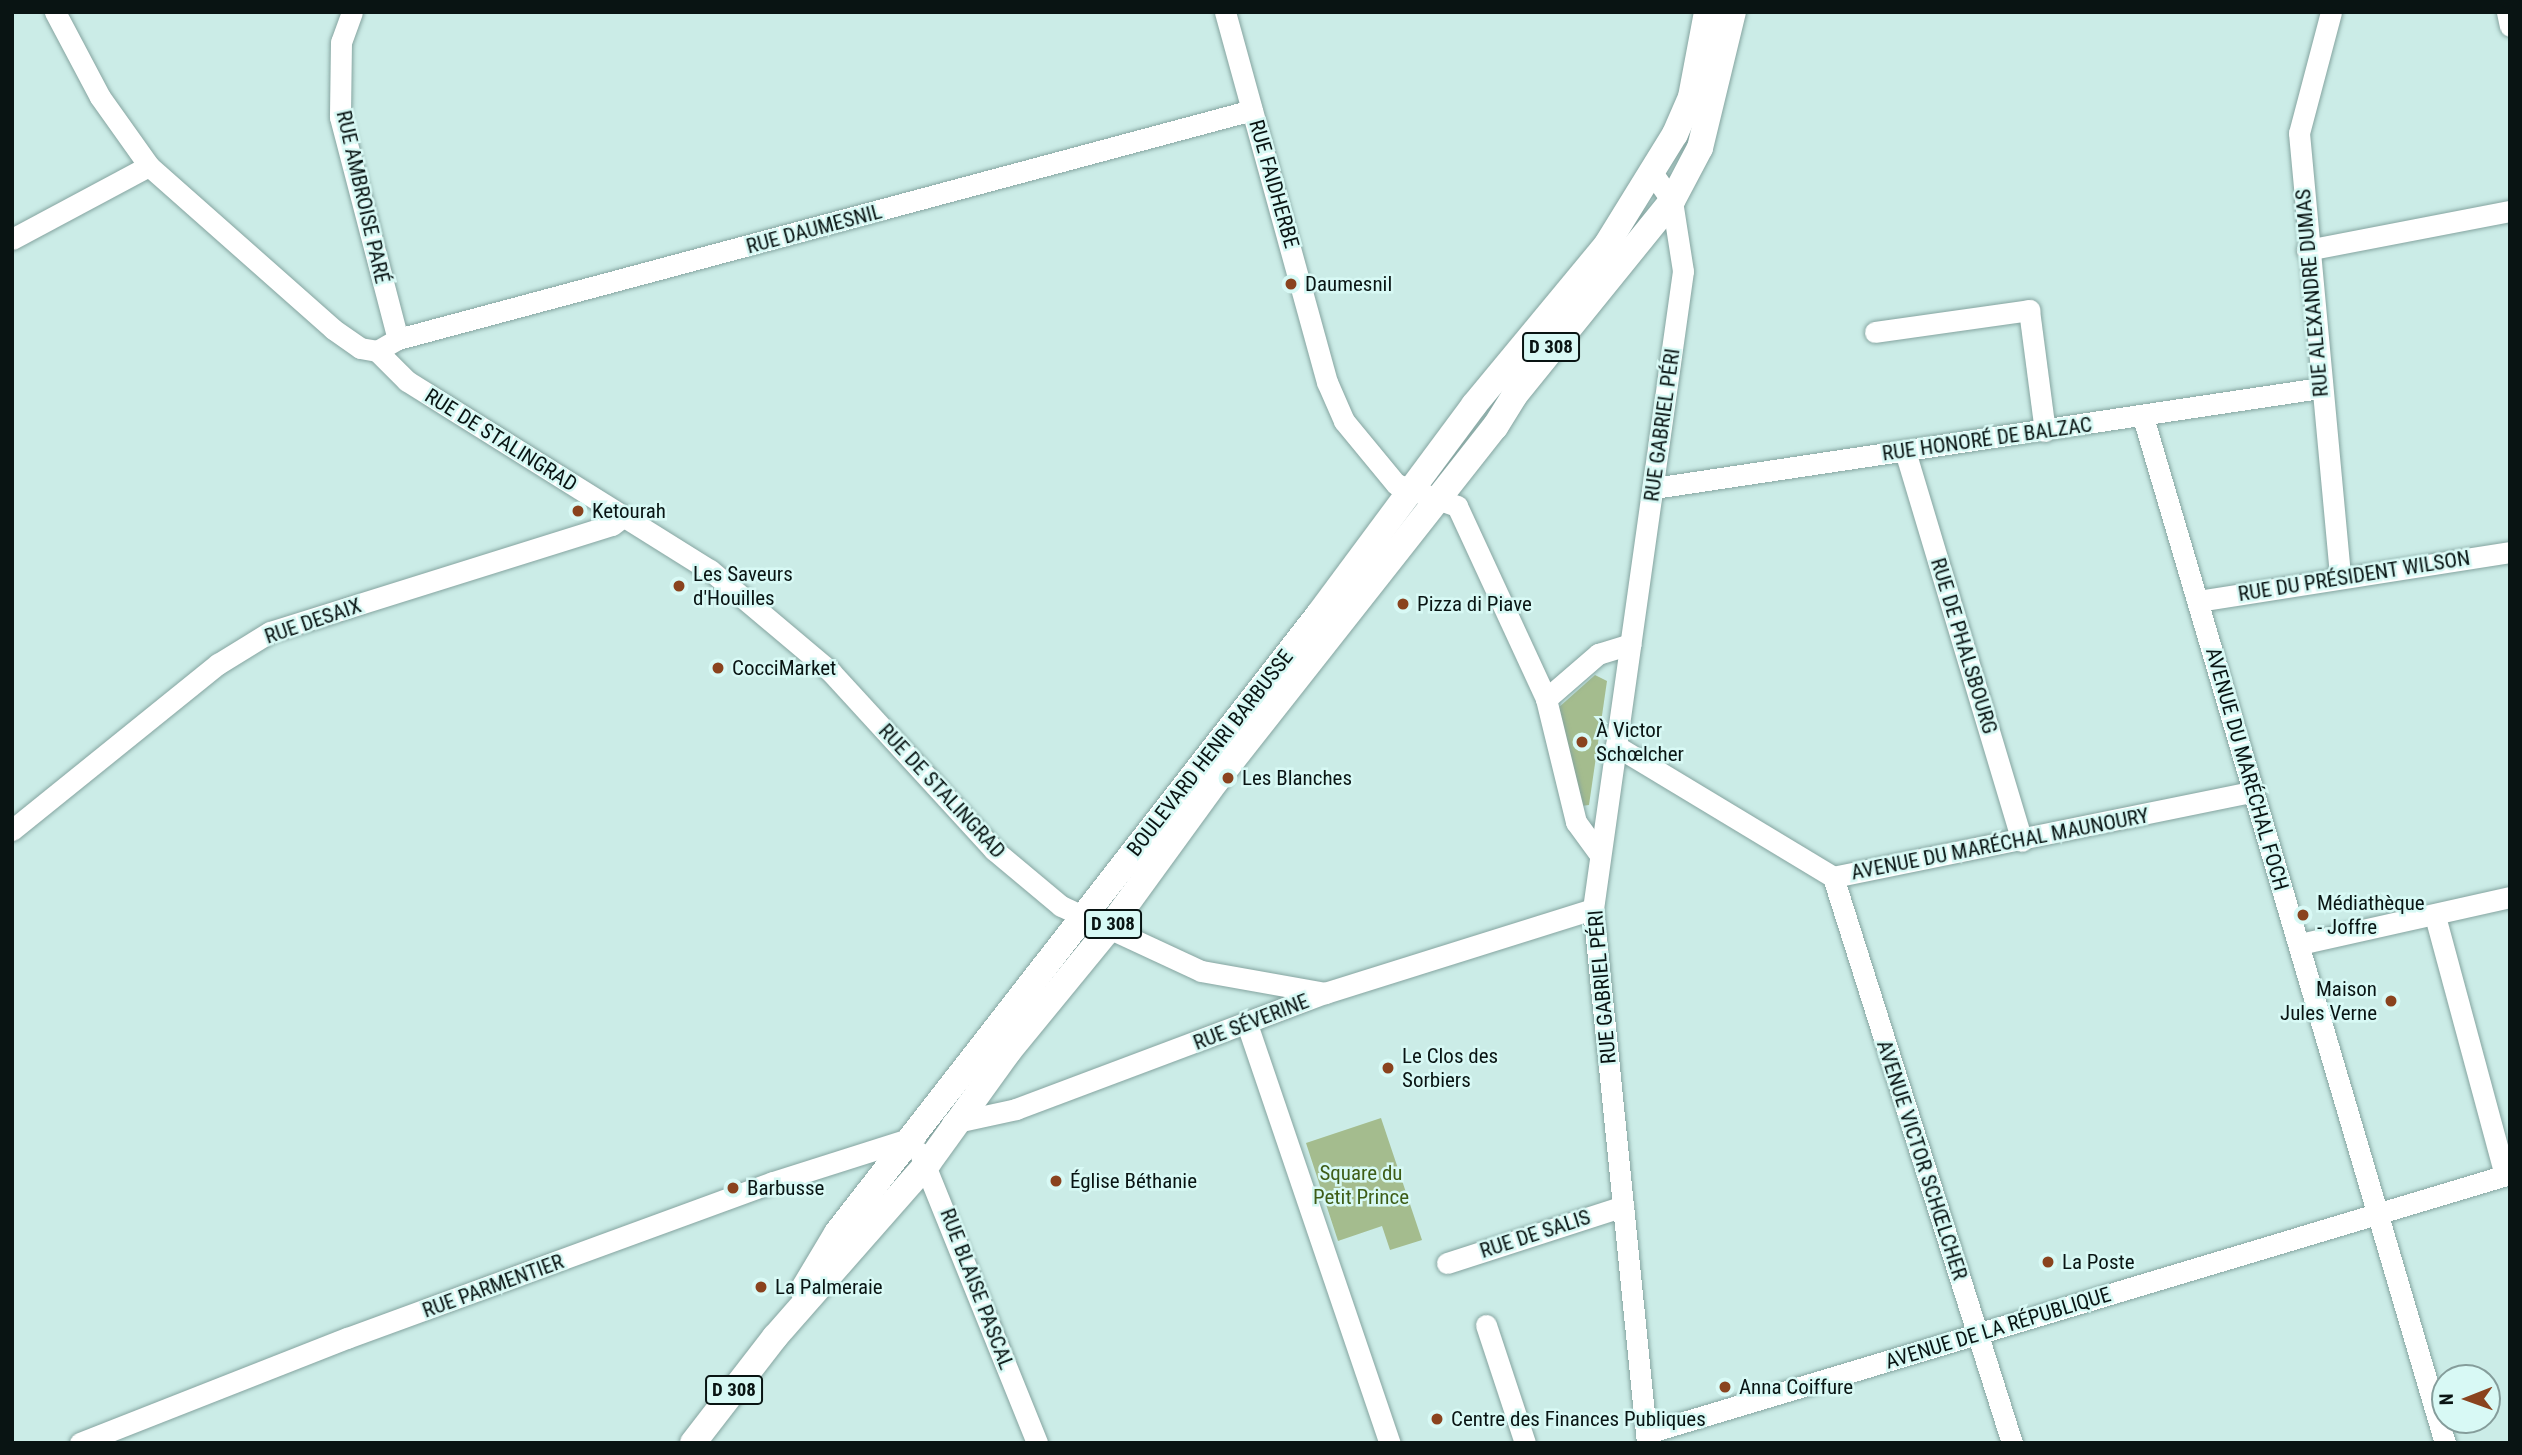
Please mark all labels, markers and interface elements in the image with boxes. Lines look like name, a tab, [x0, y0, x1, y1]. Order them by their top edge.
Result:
street label: RUE AMBROISE PARÉ	[331, 108, 395, 286]
street label: RUE FAIDHERBE	[1244, 117, 1304, 251]
street label: RUE ALEXANDRE DUMAS	[2290, 188, 2334, 398]
street label: RUE DAUMESNIL	[744, 199, 884, 259]
place label: Daumesnil	[1305, 271, 1392, 297]
marker: Daumesnil	[1283, 276, 1299, 292]
road number: D 308	[1521, 332, 1581, 362]
street label: RUE GABRIEL PÉRI	[1639, 347, 1685, 503]
street label: RUE DE STALINGRAD	[420, 383, 582, 497]
street label: RUE HONORÉ DE BALZAC	[1880, 412, 2094, 466]
place label: Ketourah	[592, 498, 666, 524]
marker: Ketourah	[570, 503, 586, 519]
street label: RUE DU PRÉSIDENT WILSON	[2236, 545, 2472, 607]
street label: RUE DE PHALSBOURG	[1925, 555, 2003, 737]
place label: Les Saveurs d'Houilles	[693, 561, 793, 611]
marker: Les Saveurs d'Houilles	[671, 578, 687, 594]
place label: Pizza di Piave	[1417, 591, 1532, 617]
street label: RUE DESAIX	[261, 593, 365, 649]
marker: Pizza di Piave	[1395, 596, 1411, 612]
street label: BOULEVARD HENRI BARBUSSE	[1121, 645, 1299, 861]
street label: AVENUE DU MARÉCHAL FOCH	[2200, 645, 2294, 893]
place label: CocciMarket	[732, 655, 836, 681]
marker: CocciMarket	[710, 660, 726, 676]
place label: À Victor Schœlcher	[1596, 717, 1684, 767]
street label: RUE DE STALINGRAD	[873, 719, 1011, 863]
marker: À Victor Schœlcher	[1574, 734, 1590, 750]
place label: Les Blanches	[1242, 765, 1352, 791]
marker: Les Blanches	[1220, 770, 1236, 786]
street label: AVENUE DU MARÉCHAL MAUNOURY	[1849, 803, 2151, 885]
place label: Médiathèque - Joffre	[2317, 890, 2425, 940]
marker: Médiathèque - Joffre	[2295, 907, 2311, 923]
road number: D 308	[1083, 908, 1143, 940]
street label: RUE GABRIEL PÉRI	[1583, 909, 1621, 1065]
place label: Maison Jules Verne	[2280, 976, 2377, 1026]
street label: RUE SÉVERINE	[1190, 988, 1312, 1056]
marker: Maison Jules Verne	[2383, 993, 2399, 1009]
street label: AVENUE VICTOR SCHŒLCHER	[1871, 1037, 1973, 1283]
place label: Le Clos des Sorbiers	[1402, 1043, 1498, 1093]
marker: Le Clos des Sorbiers	[1380, 1060, 1396, 1076]
park label: Square du Petit Prince	[1313, 1160, 1409, 1210]
place label: Église Béthanie	[1070, 1168, 1197, 1194]
marker: Église Béthanie	[1048, 1173, 1064, 1189]
place label: Barbusse	[747, 1175, 824, 1201]
marker: Barbusse	[725, 1180, 741, 1196]
street label: RUE DE SALIS	[1477, 1204, 1593, 1264]
street label: RUE BLAISE PASCAL	[935, 1205, 1019, 1373]
street label: RUE PARMENTIER	[419, 1249, 567, 1323]
place label: La Poste	[2062, 1249, 2135, 1275]
marker: La Poste	[2040, 1254, 2056, 1270]
place label: La Palmeraie	[775, 1274, 883, 1300]
marker: La Palmeraie	[753, 1279, 769, 1295]
street label: AVENUE DE LA RÉPUBLIQUE	[1882, 1282, 2114, 1374]
north arrow	[2431, 1364, 2501, 1434]
road number: D 308	[704, 1374, 764, 1406]
place label: Anna Coiffure	[1739, 1374, 1853, 1400]
marker: Anna Coiffure	[1717, 1379, 1733, 1395]
text: N	[2435, 1393, 2458, 1405]
place label: Centre des Finances Publiques	[1451, 1406, 1706, 1432]
marker: Centre des Finances Publiques	[1429, 1411, 1445, 1427]

